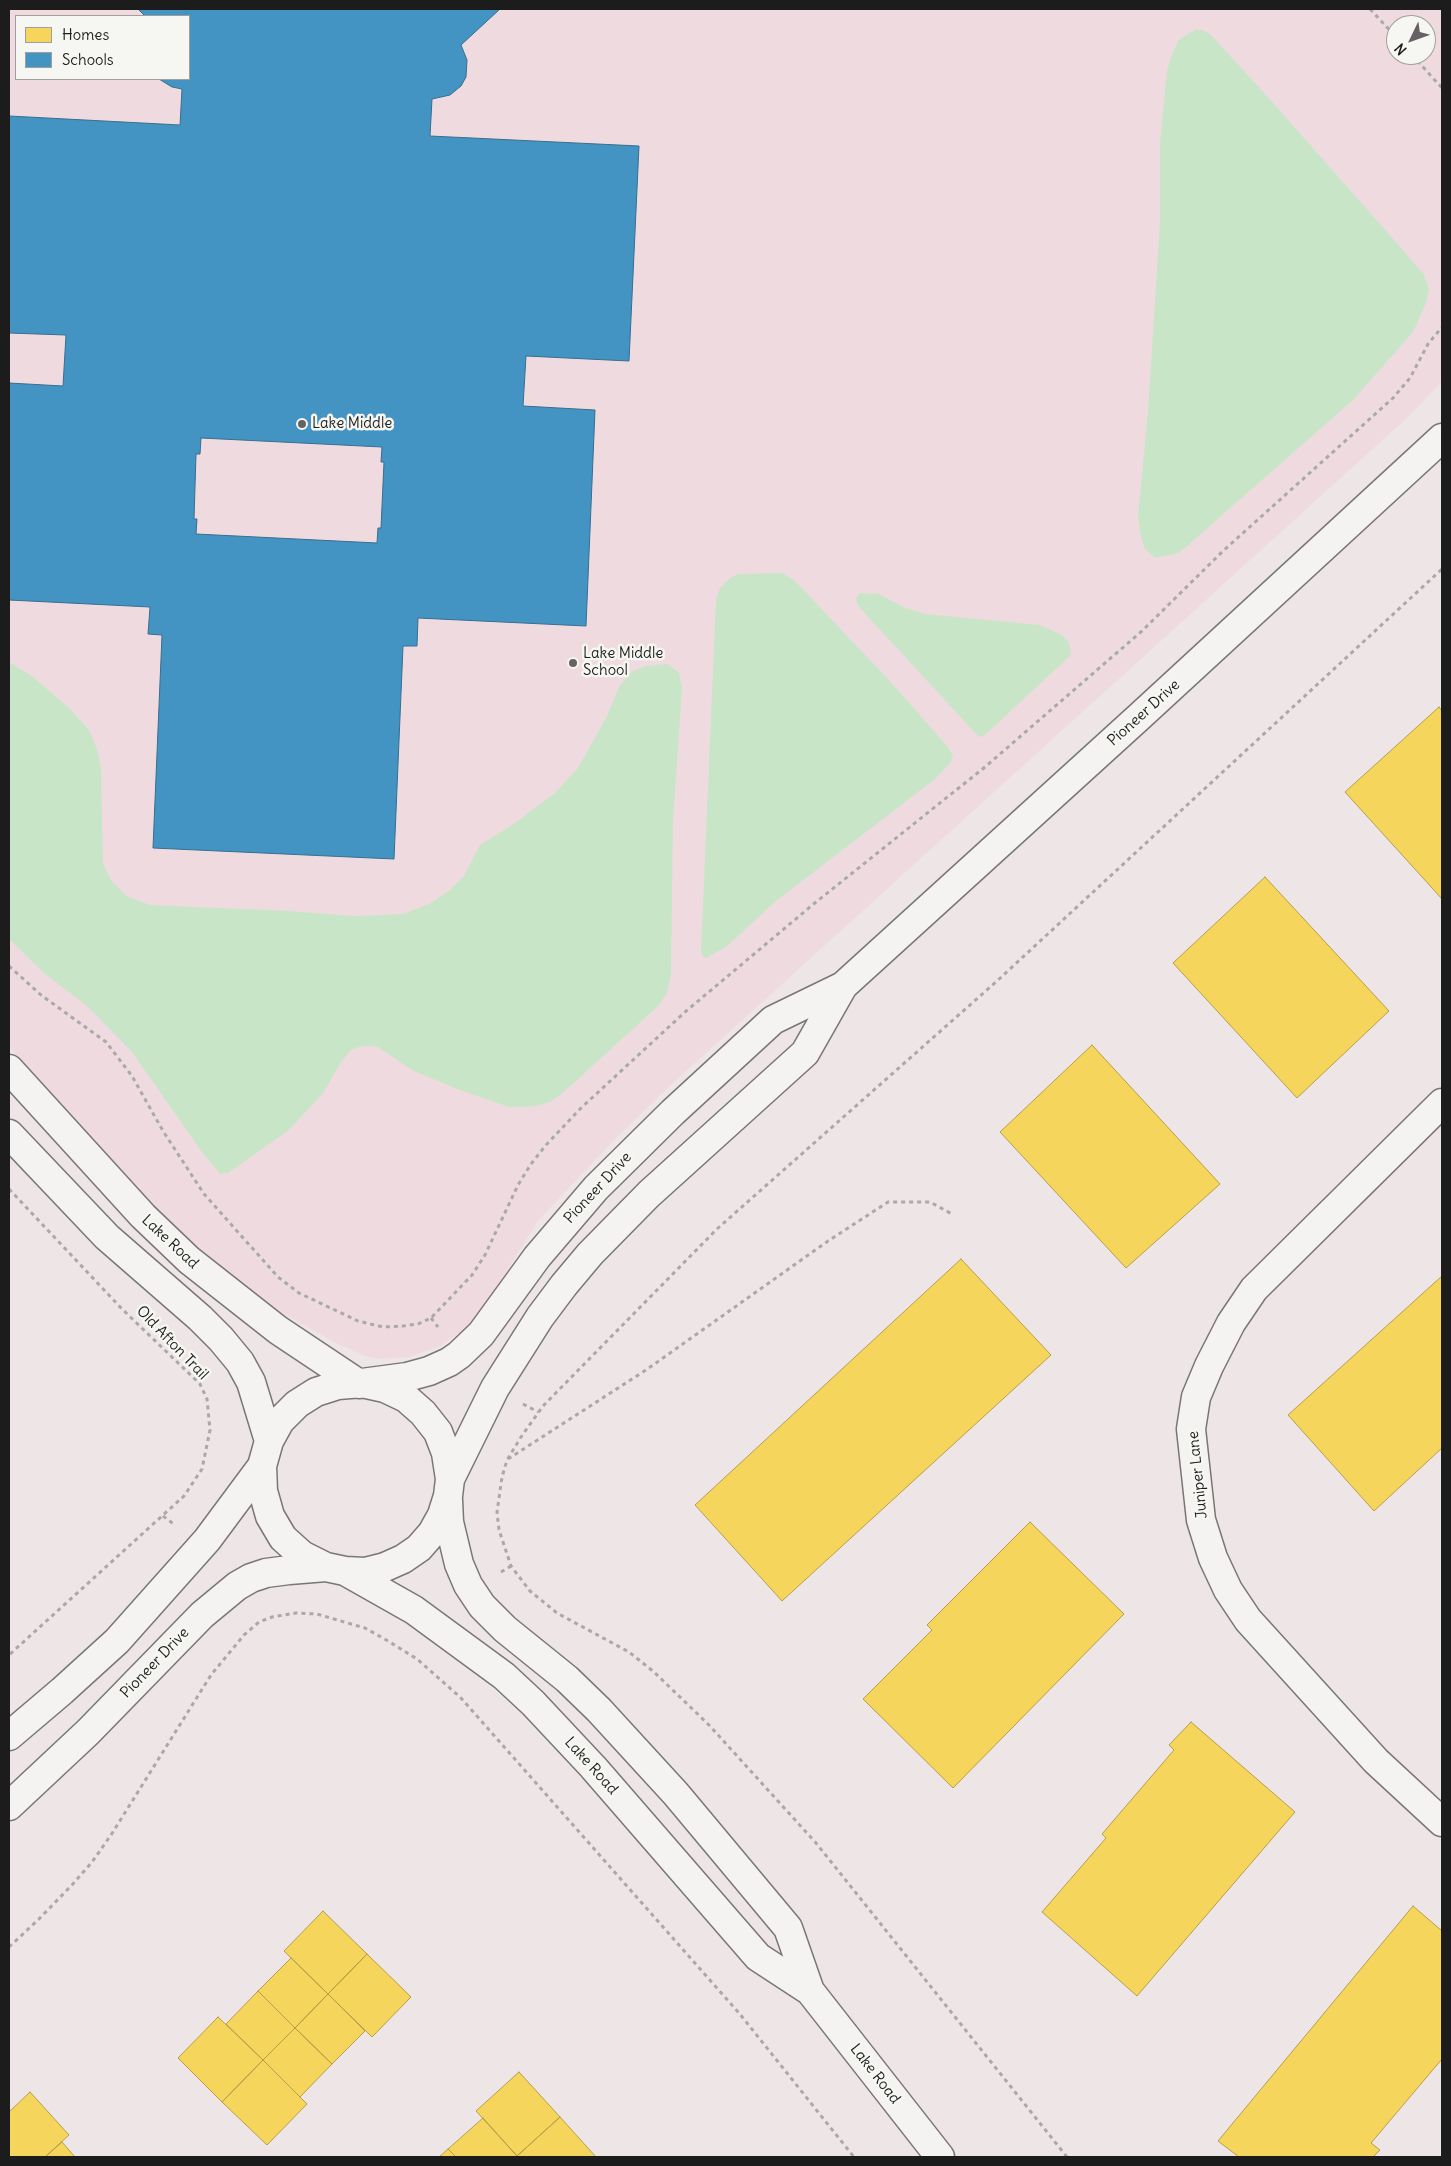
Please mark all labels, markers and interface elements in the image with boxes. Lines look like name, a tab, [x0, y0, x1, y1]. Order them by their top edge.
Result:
legend	[15, 15, 190, 80]
north arrow	[1386, 15, 1436, 65]
text: Homes	[62, 25, 109, 44]
text: N	[1391, 40, 1411, 59]
text: Schools	[62, 50, 114, 69]
place label: Lake Middle	[312, 415, 392, 433]
marker: Lake Middle	[296, 418, 308, 430]
place label: Lake Middle School	[583, 645, 663, 680]
marker: Lake Middle School	[567, 657, 579, 669]
street label: Pioneer Drive	[1104, 676, 1184, 750]
street label: Pioneer Drive	[560, 1149, 636, 1227]
street label: Lake Road	[138, 1211, 202, 1273]
street label: Old Afton Trail	[132, 1302, 212, 1384]
street label: Juniper Lane	[1184, 1430, 1212, 1520]
street label: Pioneer Drive	[117, 1624, 193, 1702]
street label: Lake Road	[561, 1734, 621, 1798]
street label: Lake Road	[846, 2040, 904, 2108]

